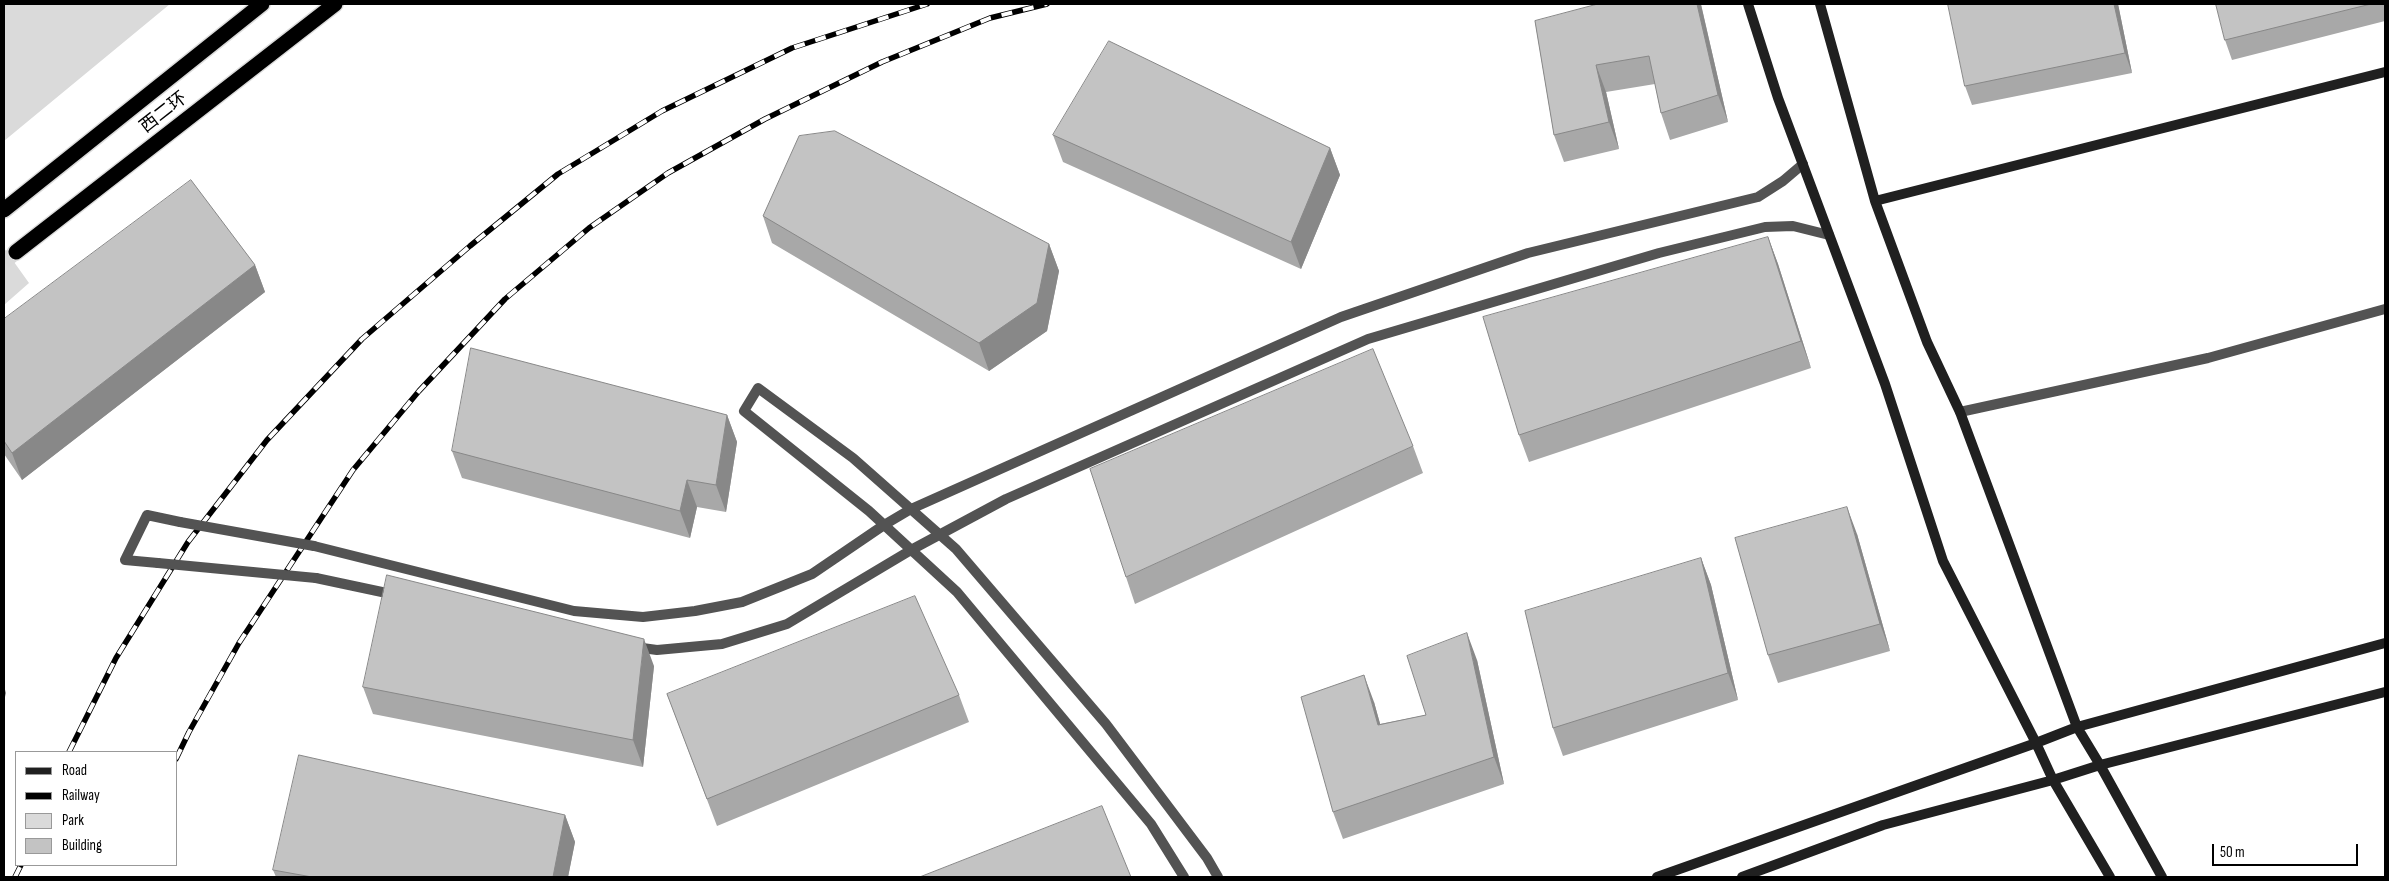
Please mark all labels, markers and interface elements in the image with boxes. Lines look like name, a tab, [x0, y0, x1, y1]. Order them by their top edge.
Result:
street label: 西二环	[136, 88, 192, 138]
legend	[15, 751, 178, 866]
text: Road	[62, 761, 87, 780]
text: Railway	[62, 786, 100, 805]
text: Park	[62, 811, 84, 830]
scale bar	[2214, 834, 2360, 866]
text: Building	[62, 836, 102, 855]
text: 50 m	[2220, 843, 2245, 862]

